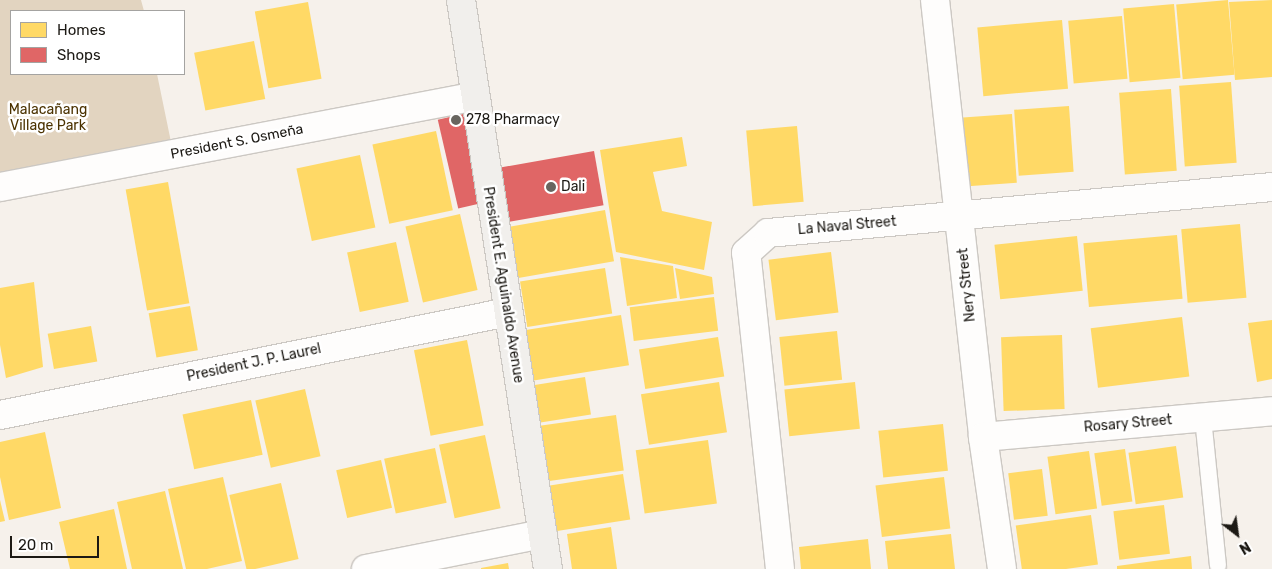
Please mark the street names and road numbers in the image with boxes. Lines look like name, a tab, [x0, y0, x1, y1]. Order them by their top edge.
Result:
street label: President S. Osmeña	[169, 121, 305, 163]
street label: President E. Aguinaldo Avenue	[479, 185, 527, 385]
street label: La Naval Street	[797, 213, 897, 239]
street label: Nery Street	[955, 247, 979, 323]
street label: President J. P. Laurel	[185, 341, 323, 385]
street label: Rosary Street	[1083, 412, 1173, 436]

